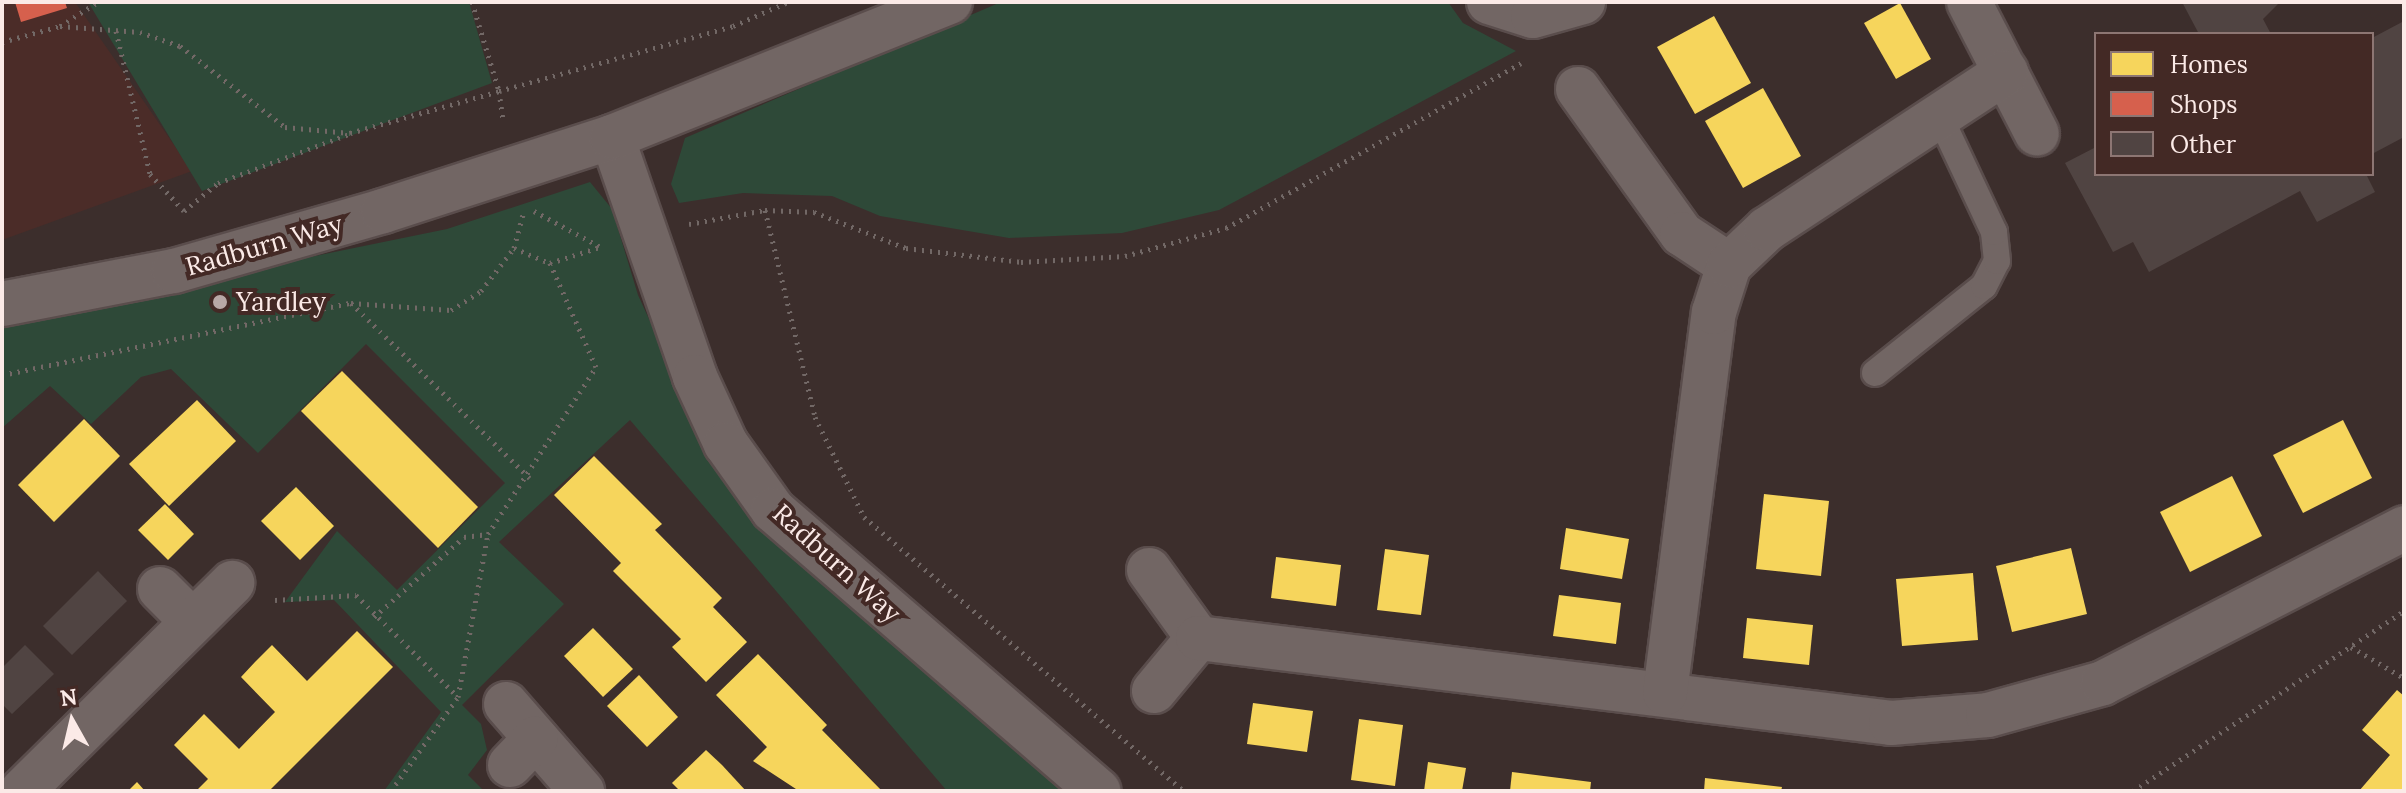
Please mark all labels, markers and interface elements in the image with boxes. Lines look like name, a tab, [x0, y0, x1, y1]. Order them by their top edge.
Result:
legend	[2094, 32, 2374, 176]
text: Homes	[2170, 49, 2248, 80]
text: Shops	[2170, 89, 2237, 120]
text: Other	[2170, 129, 2236, 160]
street label: Radburn Way	[182, 208, 346, 282]
place label: Yardley	[236, 286, 326, 318]
marker: Yardley	[211, 293, 229, 311]
street label: Radburn Way	[767, 497, 907, 629]
north arrow	[32, 681, 112, 761]
text: N	[58, 682, 79, 712]

